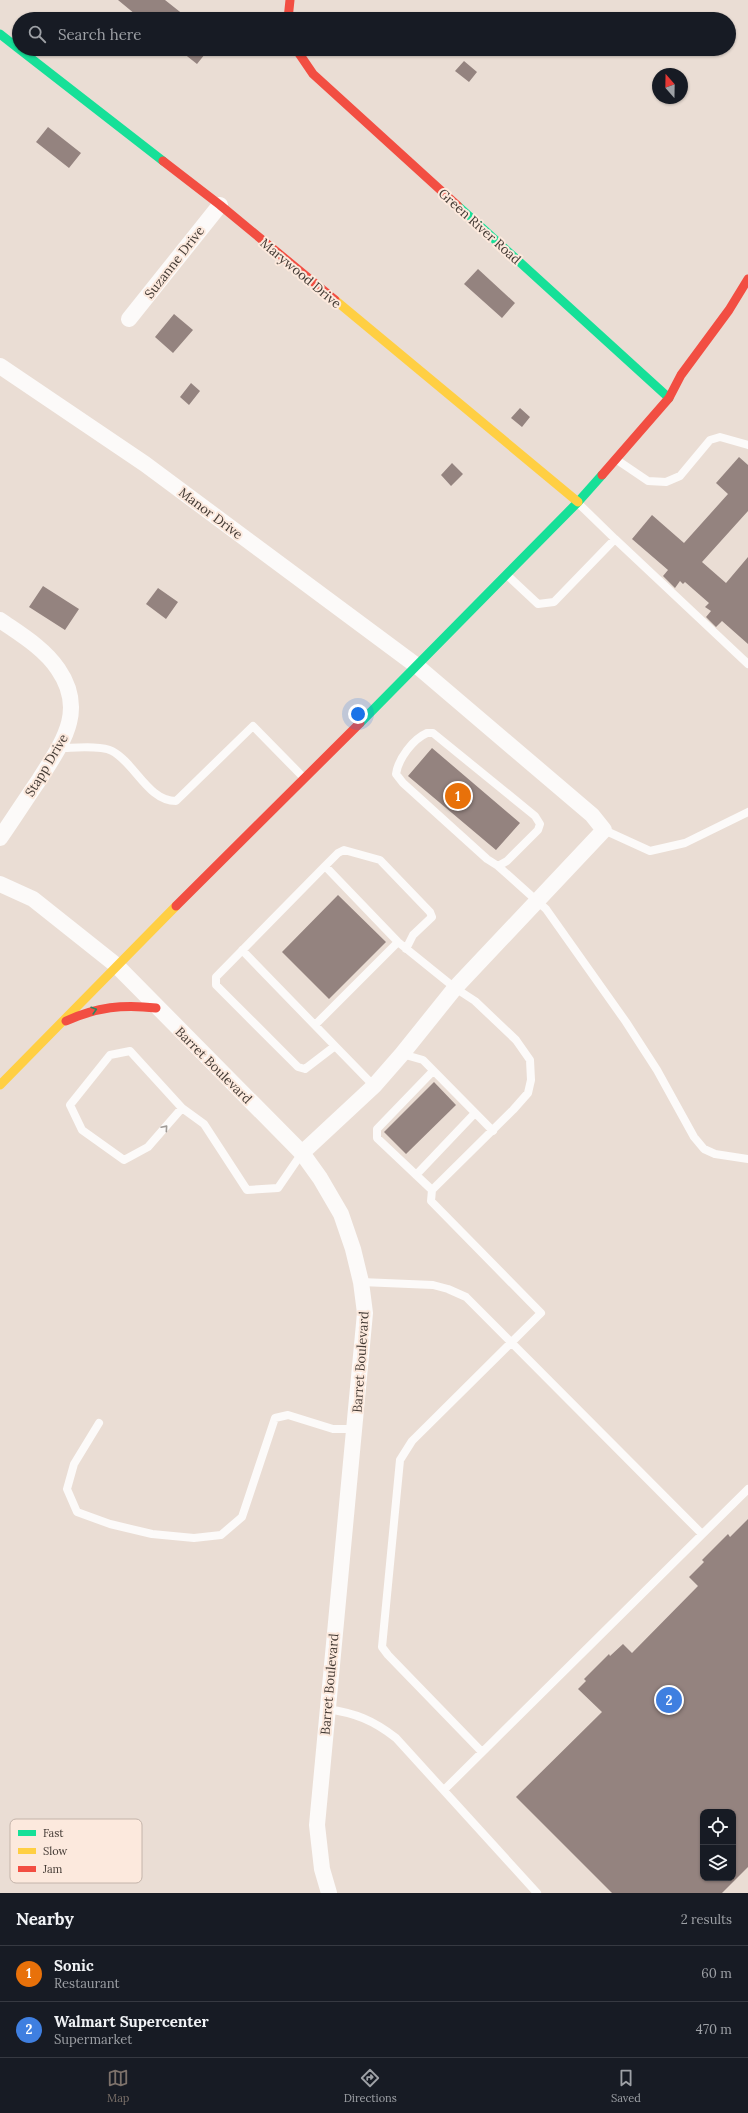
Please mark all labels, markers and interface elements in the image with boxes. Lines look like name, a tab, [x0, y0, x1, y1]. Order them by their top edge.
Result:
search box	[12, 12, 736, 56]
icon: search	[26, 23, 48, 45]
text: Search here	[58, 25, 141, 44]
north arrow	[652, 68, 688, 104]
street label: Green River Road	[435, 185, 525, 268]
street label: Suzanne Drive	[141, 223, 208, 302]
street label: Marywood Drive	[257, 235, 345, 312]
street label: Manor Drive	[175, 484, 246, 543]
your location	[348, 704, 368, 724]
street label: Stapp Drive	[21, 731, 72, 800]
pin: 1	[445, 781, 471, 811]
one-way arrow	[90, 1006, 97, 1015]
street label: Barret Boulevard	[172, 1023, 256, 1108]
one-way arrow	[161, 1125, 168, 1132]
street label: Barret Boulevard	[348, 1310, 373, 1413]
street label: Barret Boulevard	[317, 1632, 342, 1735]
pin: 2	[656, 1685, 682, 1715]
map controls	[700, 1809, 736, 1881]
button: locate	[700, 1809, 736, 1845]
legend	[10, 1819, 142, 1883]
text: Fast	[43, 1826, 64, 1840]
text: Slow	[43, 1844, 68, 1858]
button: layers	[700, 1845, 736, 1881]
text: Jam	[42, 1862, 63, 1876]
text: Nearby	[16, 1908, 74, 1930]
text: 2 results	[681, 1911, 732, 1928]
text: Sonic	[54, 1956, 94, 1975]
text: 1	[26, 1965, 32, 1982]
text: 60 m	[701, 1965, 732, 1982]
text: Restaurant	[54, 1975, 120, 1992]
text: Walmart Supercenter	[54, 2012, 209, 2031]
text: 2	[26, 2021, 32, 2038]
text: 470 m	[696, 2021, 732, 2038]
text: Supermarket	[54, 2031, 132, 2048]
tab: Map	[107, 2067, 129, 2105]
tab: Directions	[344, 2067, 397, 2105]
tab: Saved	[611, 2067, 641, 2105]

